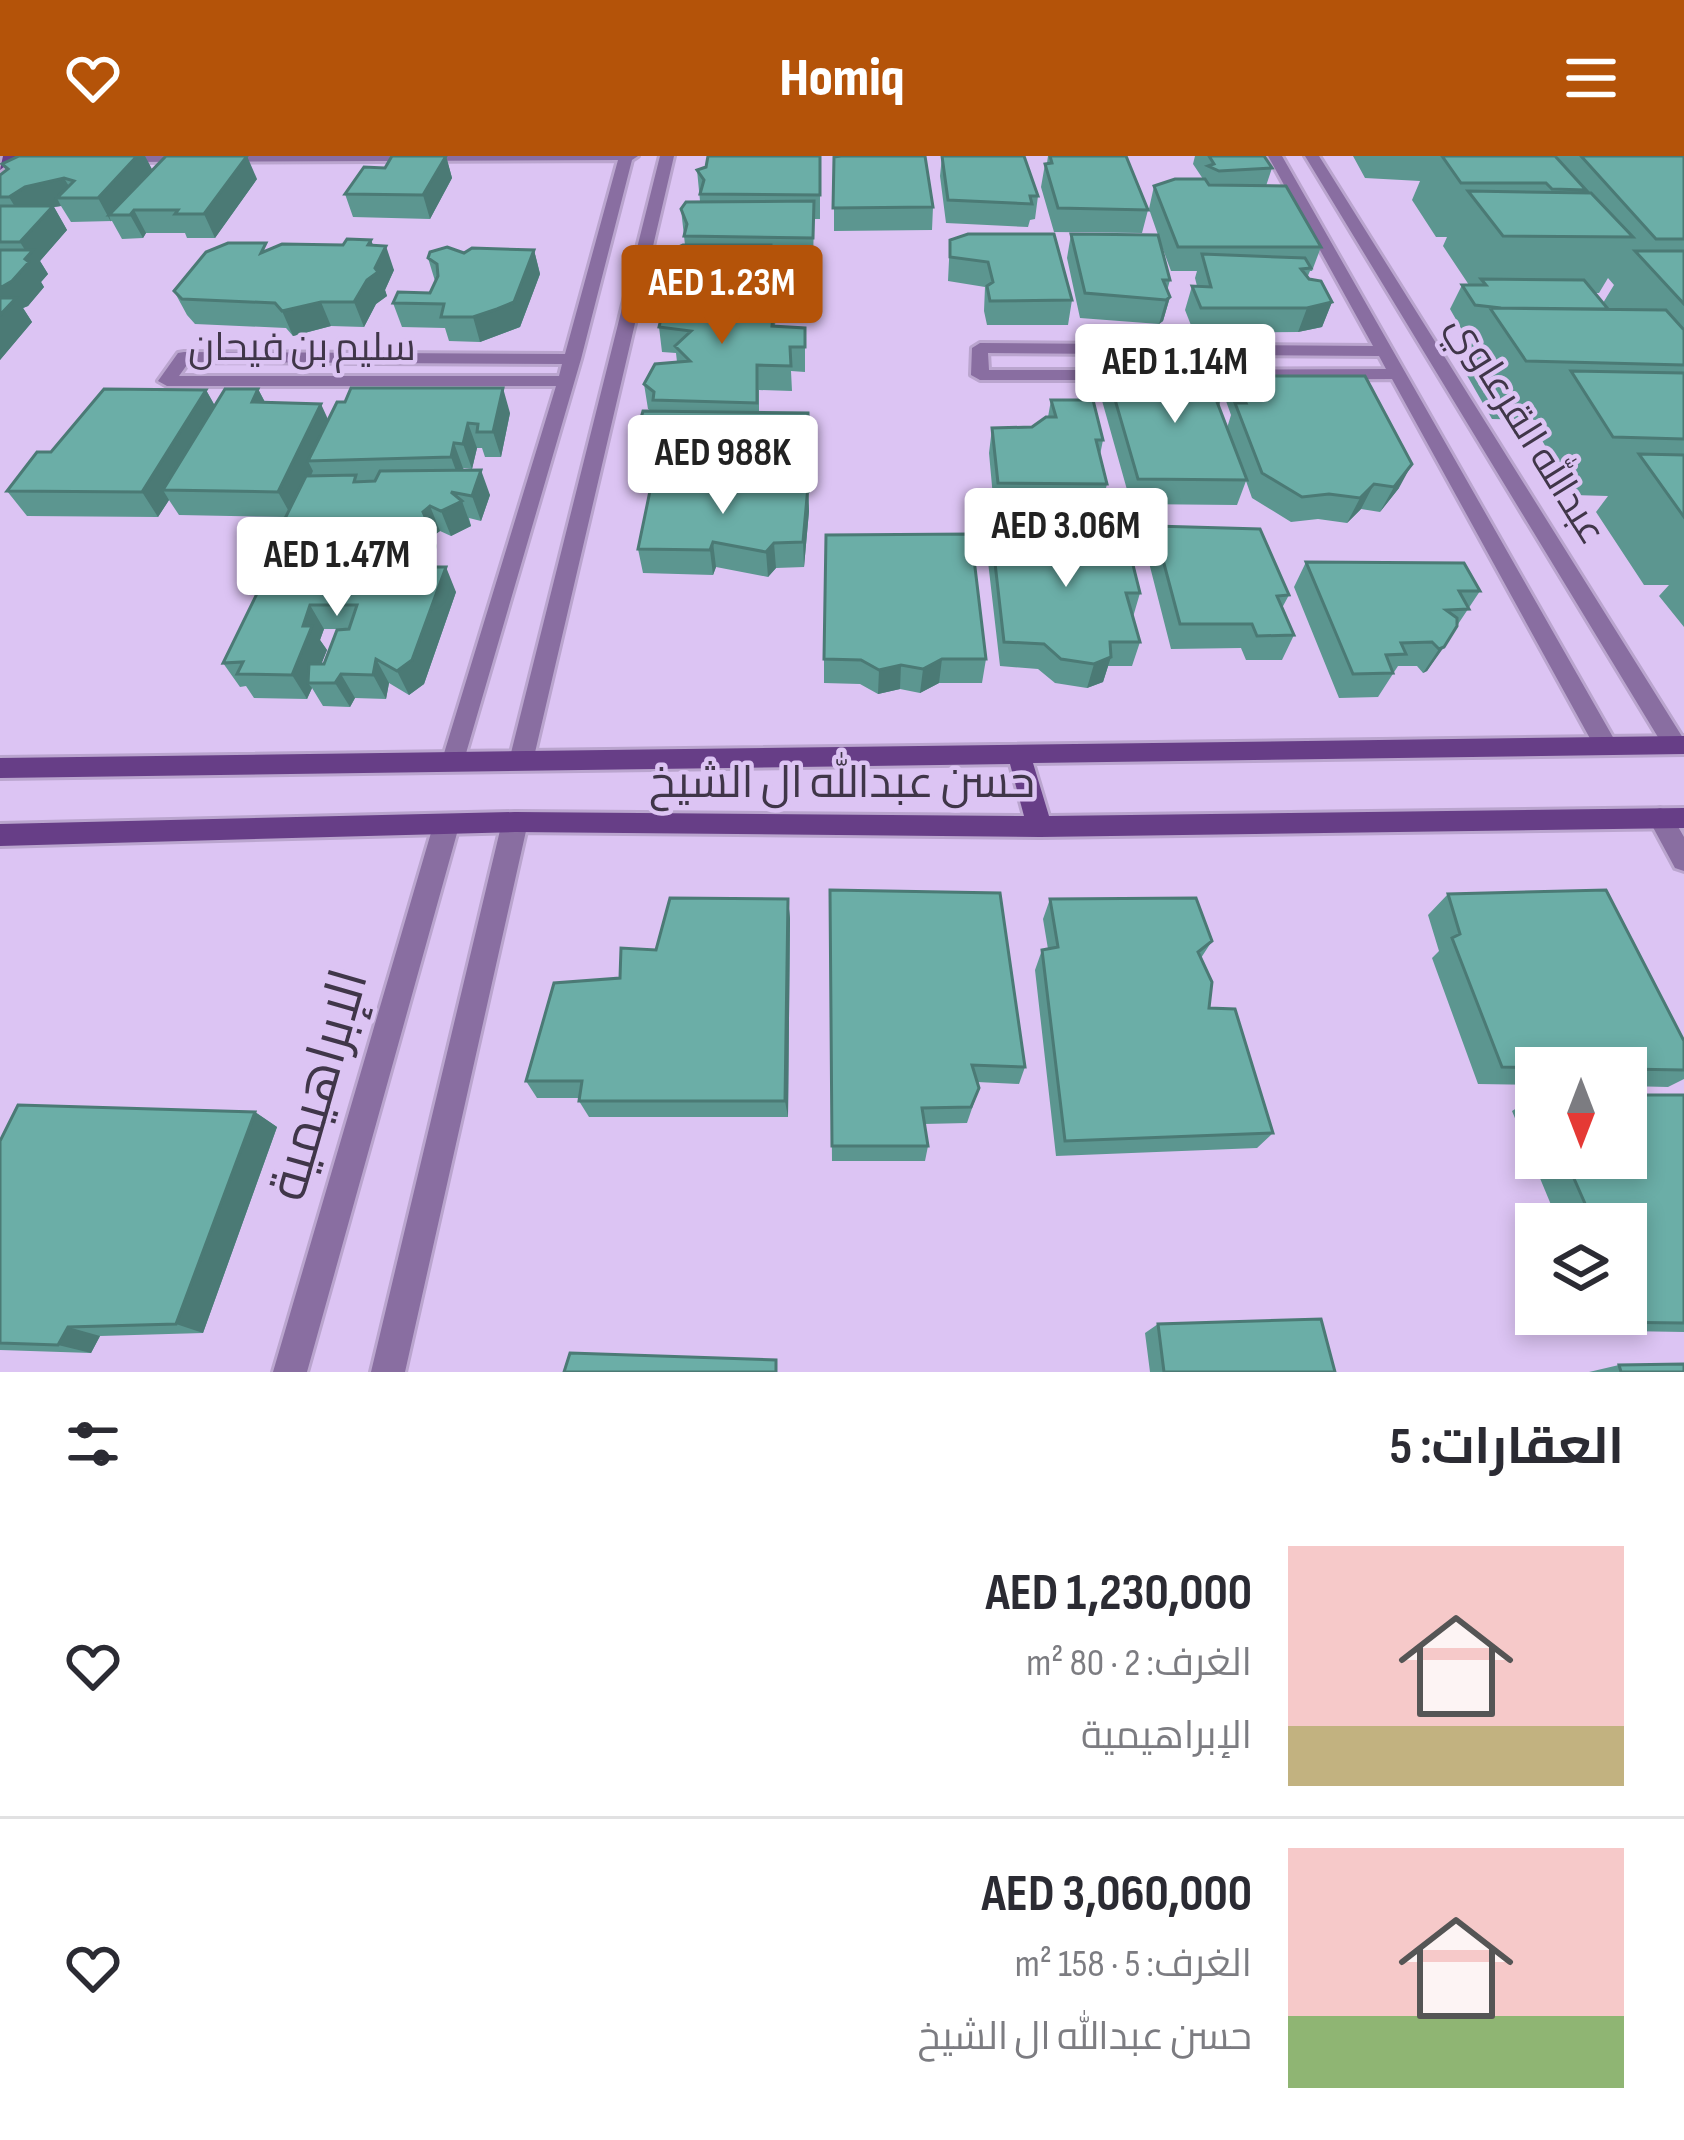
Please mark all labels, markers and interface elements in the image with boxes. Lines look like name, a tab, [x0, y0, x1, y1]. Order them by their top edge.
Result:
icon: heart	[60, 45, 126, 111]
icon: menu	[1558, 45, 1624, 111]
text: Homiq	[779, 46, 905, 111]
pin: AED 1.23M	[585, 245, 859, 347]
text: AED 1.23M	[649, 260, 795, 307]
street label: عبدالله القرعاوي	[1432, 304, 1619, 556]
pin: AED 1.14M	[1038, 324, 1312, 426]
street label: سليم بن فيحان	[188, 325, 416, 373]
text: AED 1.14M	[1102, 339, 1248, 386]
pin: AED 988K	[599, 415, 847, 517]
text: AED 988K	[655, 430, 791, 477]
pin: AED 3.06M	[929, 488, 1203, 590]
text: AED 3.06M	[992, 503, 1140, 550]
pin: AED 1.47M	[200, 517, 474, 619]
text: AED 1.47M	[264, 532, 410, 579]
street label: حسن عبدالله ال الشيخ	[649, 752, 1035, 812]
street label: الإبراهيمية	[255, 962, 383, 1208]
north arrow	[1515, 1047, 1647, 1179]
map controls	[1515, 1047, 1647, 1335]
button: layers	[1515, 1203, 1647, 1335]
icon: filters	[60, 1411, 126, 1477]
text: العقارات: 5	[1390, 1417, 1624, 1478]
text: AED 1,230,000	[985, 1563, 1252, 1624]
icon: home	[1384, 1594, 1528, 1738]
icon: heart	[60, 1633, 126, 1699]
text: الغرف: 2 · 80 m²	[1026, 1640, 1252, 1687]
text: الإبراهيمية	[1081, 1713, 1252, 1760]
text: AED 3,060,000	[982, 1864, 1252, 1925]
icon: home	[1384, 1896, 1528, 2040]
icon: heart	[60, 1935, 126, 2001]
text: الغرف: 5 · 158 m²	[1015, 1941, 1252, 1988]
text: حسن عبدالله ال الشيخ	[917, 2014, 1252, 2061]

